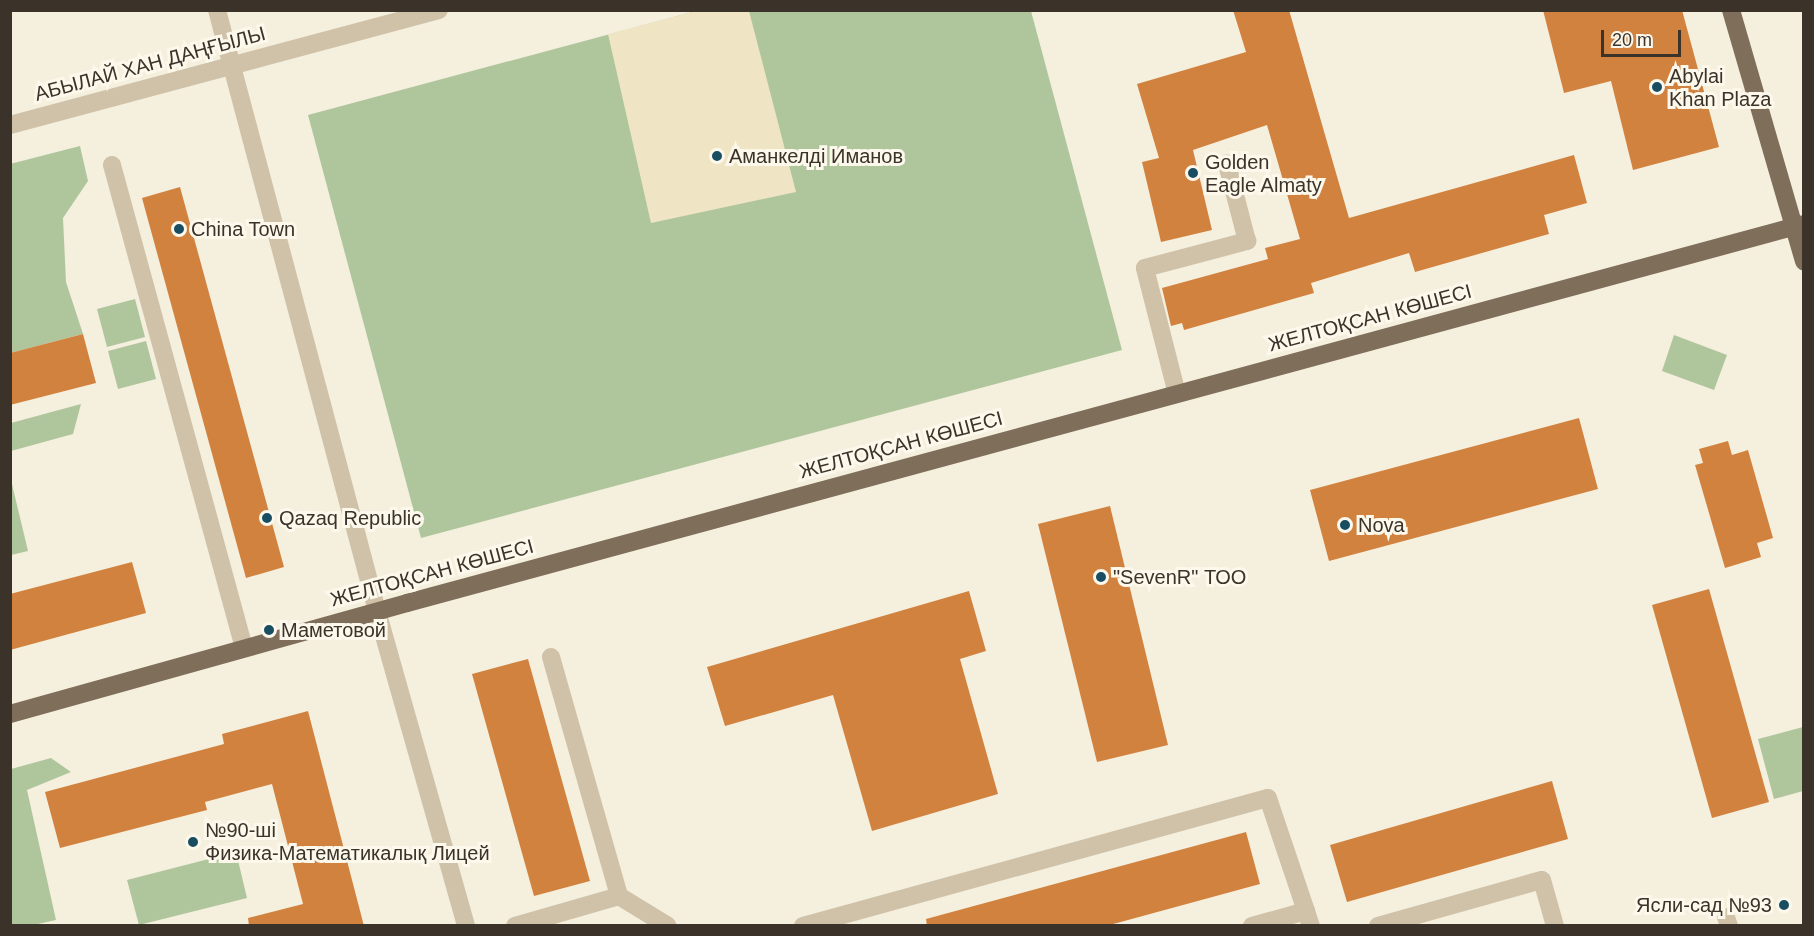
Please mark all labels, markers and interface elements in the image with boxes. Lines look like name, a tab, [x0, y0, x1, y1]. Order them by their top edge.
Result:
scale bar	[1604, 18, 1684, 56]
street label: АБЫЛАЙ ХАН ДАҢҒЫЛЫ	[32, 22, 268, 106]
text: 20 m	[1612, 30, 1652, 50]
place label: Abylai Khan Plaza	[1669, 64, 1771, 111]
marker: Abylai Khan Plaza	[1650, 80, 1664, 94]
place label: Аманкелді Иманов	[729, 144, 903, 168]
marker: Аманкелді Иманов	[710, 149, 724, 163]
place label: Golden Eagle Almaty	[1205, 150, 1323, 197]
marker: Golden Eagle Almaty	[1186, 166, 1200, 180]
place label: China Town	[191, 217, 296, 241]
marker: China Town	[172, 222, 186, 236]
street label: ЖЕЛТОҚСАН КӨШЕСІ	[1266, 279, 1474, 357]
street label: ЖЕЛТОҚСАН КӨШЕСІ	[797, 406, 1005, 484]
place label: Qazaq Republic	[279, 506, 421, 530]
marker: Qazaq Republic	[260, 511, 274, 525]
place label: Nova	[1358, 513, 1405, 537]
marker: Nova	[1336, 516, 1354, 534]
street label: ЖЕЛТОҚСАН КӨШЕСІ	[328, 534, 536, 612]
place label: "SevenR" ТОО	[1113, 565, 1246, 589]
marker: "SevenR" ТОО	[1094, 570, 1108, 584]
place label: Маметовой	[281, 618, 386, 642]
marker: Маметовой	[262, 623, 276, 637]
place label: №90-ші Физика-Математикалық Лицей	[205, 819, 490, 866]
marker: №90-ші Физика-Математикалық Лицей	[186, 835, 200, 849]
place label: Ясли-сад №93	[1636, 893, 1772, 917]
marker: Ясли-сад №93	[1777, 898, 1791, 912]

